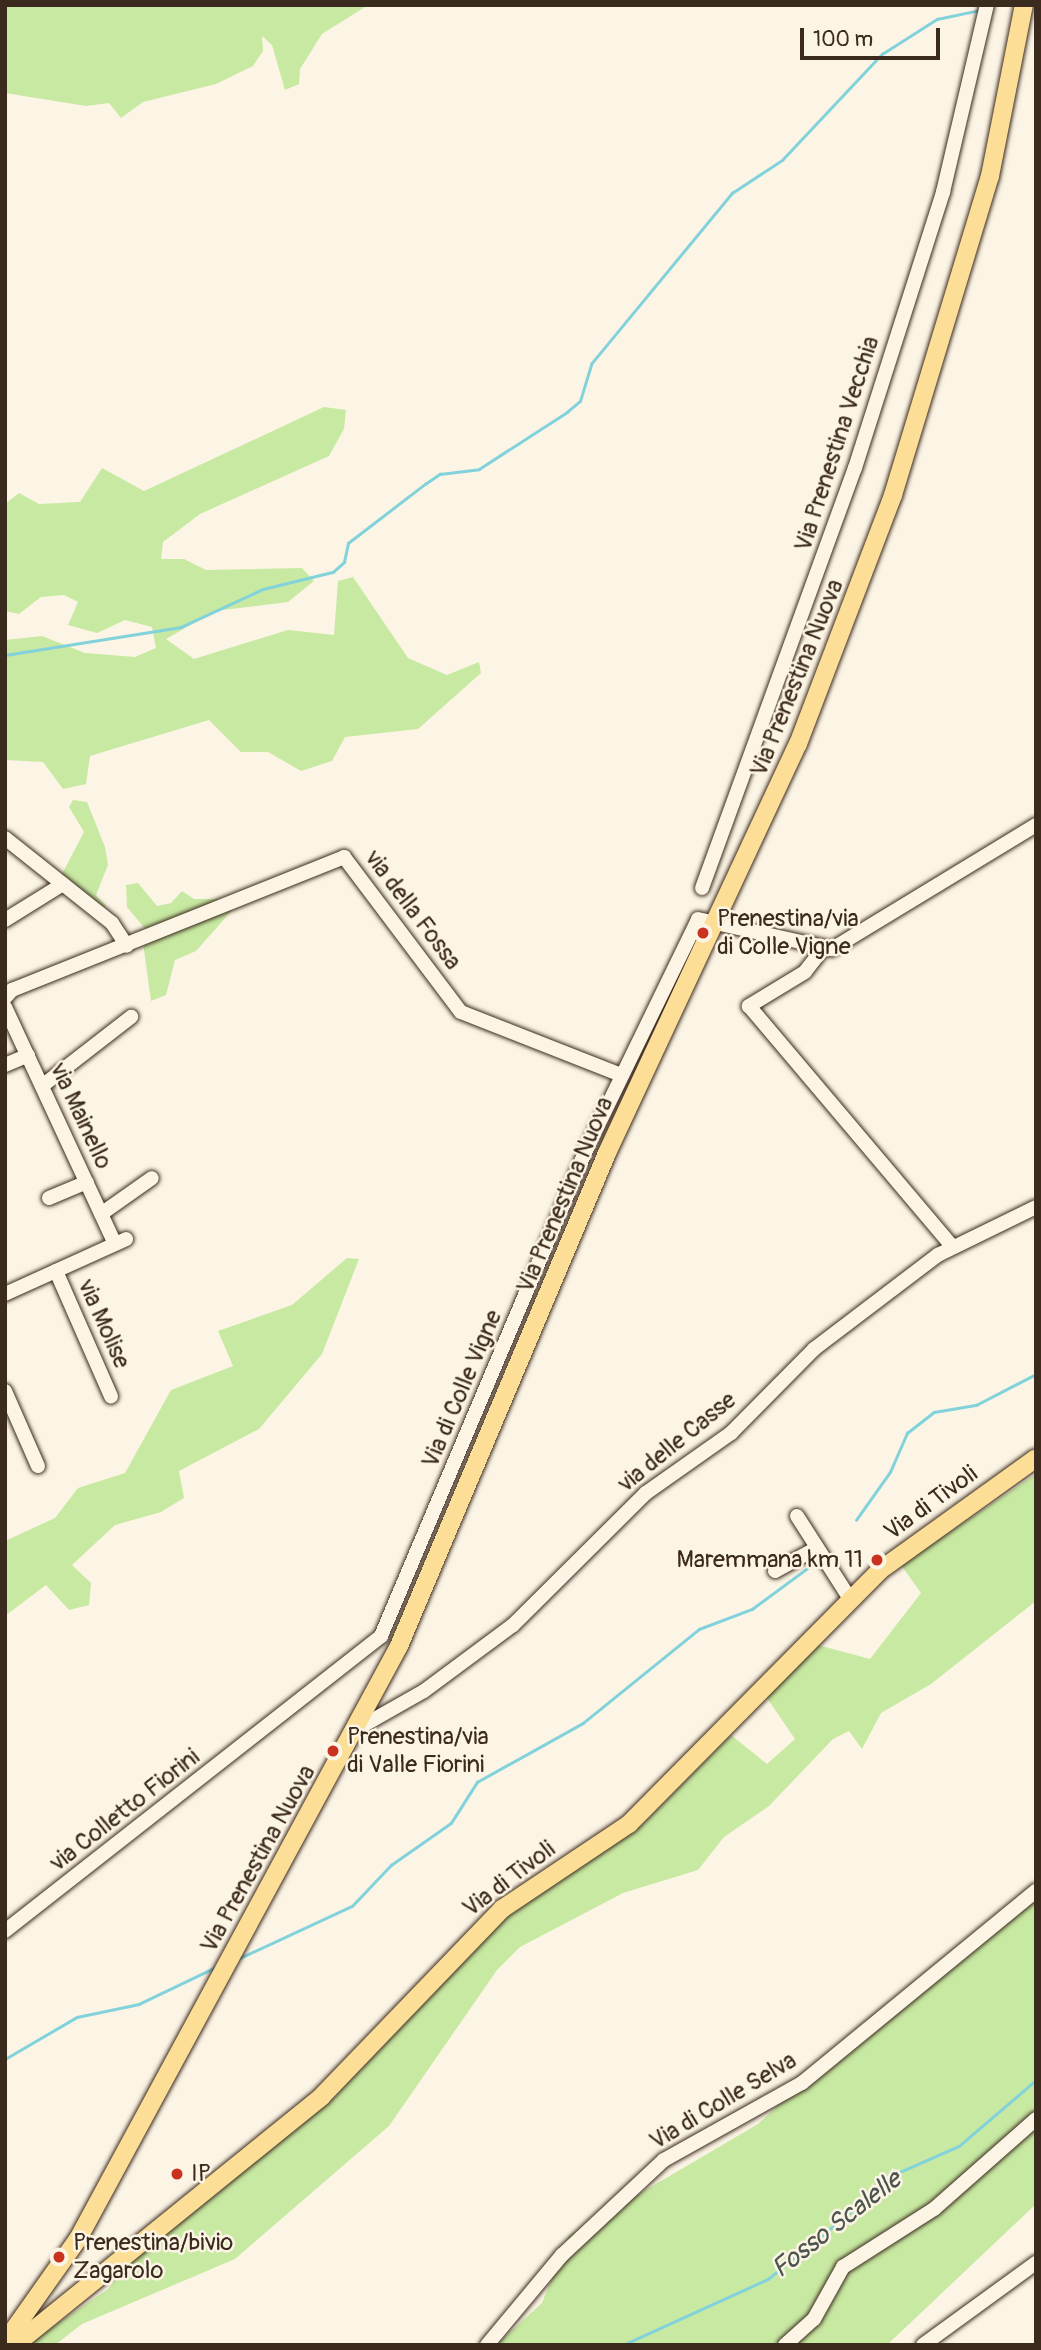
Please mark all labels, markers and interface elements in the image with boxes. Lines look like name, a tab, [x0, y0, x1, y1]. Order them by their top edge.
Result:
scale bar	[803, 14, 943, 58]
text: 100 m	[813, 26, 873, 53]
street label: Via Prenestina Vecchia	[789, 333, 885, 555]
street label: Via Prenestina Nuova	[744, 575, 850, 781]
street label: via della Fossa	[359, 845, 467, 975]
place label: Prenestina/via di Colle Vigne	[717, 905, 859, 961]
marker: Prenestina/via di Colle Vigne	[695, 925, 711, 941]
street label: via Mainello	[44, 1058, 118, 1174]
street label: Via Prenestina Nuova	[511, 1093, 619, 1297]
street label: via Molise	[72, 1275, 136, 1373]
street label: Via di Colle Vigne	[416, 1306, 508, 1472]
street label: via delle Casse	[612, 1386, 742, 1498]
street label: Via di Tivoli	[879, 1460, 983, 1546]
place label: Maremmana km 11	[677, 1546, 863, 1574]
marker: Maremmana km 11	[869, 1552, 885, 1568]
place label: Prenestina/via di Valle Fiorini	[347, 1723, 489, 1779]
street label: via Colletto Fiorini	[44, 1743, 206, 1877]
marker: Prenestina/via di Valle Fiorini	[325, 1743, 341, 1759]
street label: Via Prenestina Nuova	[194, 1760, 322, 1958]
street label: Via di Tivoli	[457, 1835, 561, 1923]
street label: Via di Colle Selva	[644, 2046, 802, 2156]
place label: IP	[191, 2160, 211, 2188]
water label: Fosso Scalelle	[766, 2165, 908, 2285]
marker: IP	[169, 2166, 185, 2182]
place label: Prenestina/bivio Zagarolo	[73, 2229, 233, 2285]
marker: Prenestina/bivio Zagarolo	[51, 2249, 67, 2265]

